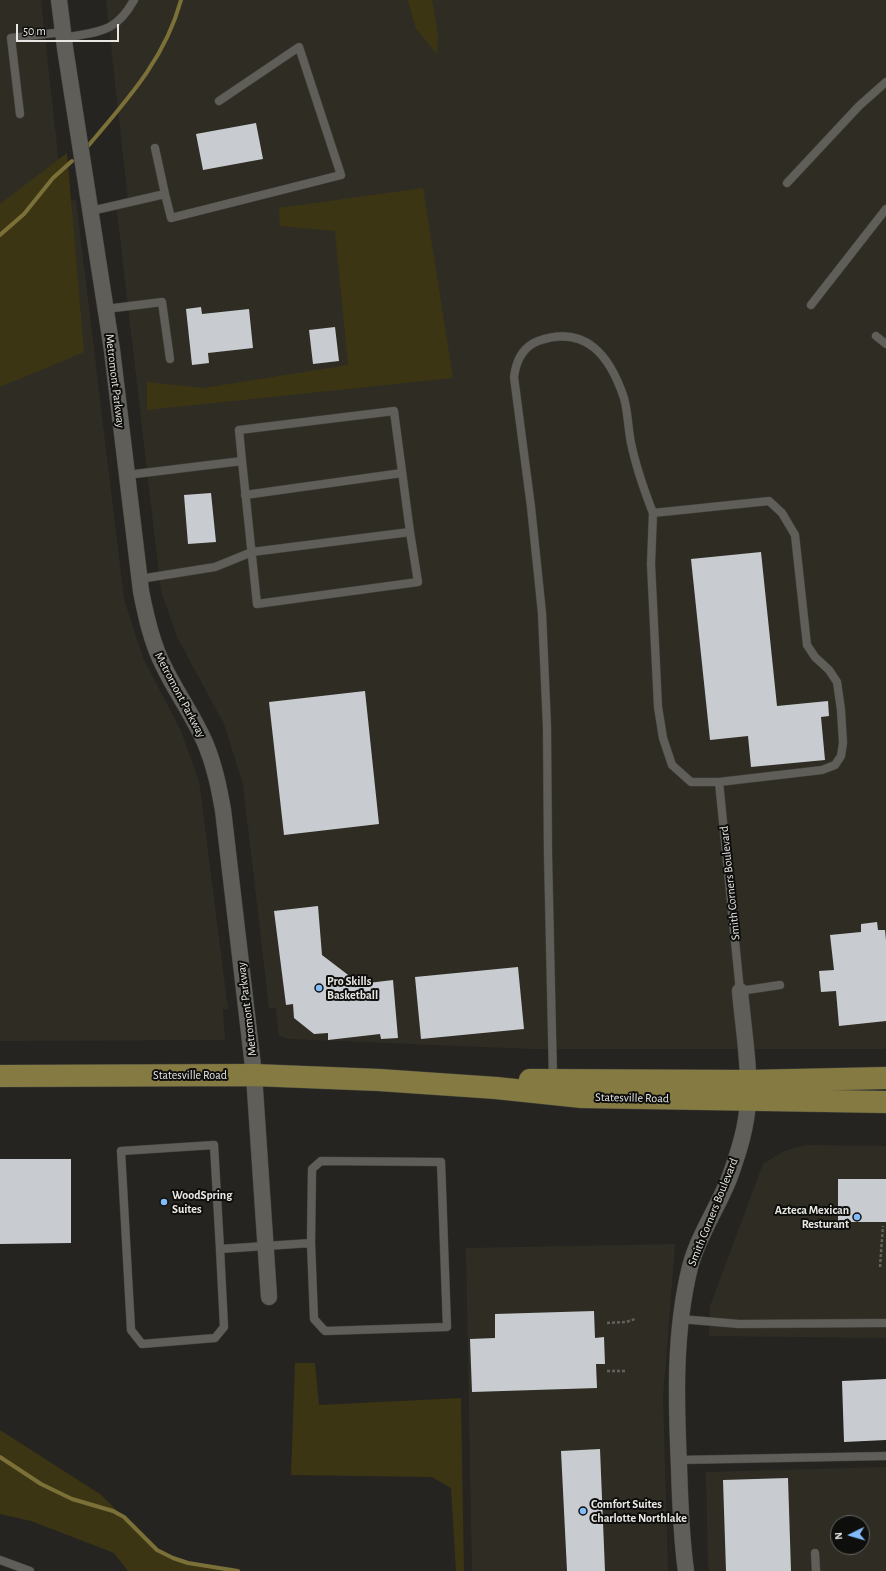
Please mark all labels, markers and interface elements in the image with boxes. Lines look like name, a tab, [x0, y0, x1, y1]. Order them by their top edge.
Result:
scale bar	[18, 16, 121, 42]
text: 50 m	[23, 25, 46, 37]
street label: Metromont Parkway	[102, 333, 128, 429]
street label: Metromont Parkway	[151, 650, 209, 740]
street label: Smith Corners Boulevard	[717, 825, 743, 941]
street label: Metromont Parkway	[234, 961, 260, 1057]
place label: Pro Skills Basketball	[327, 974, 378, 1002]
marker: Pro Skills Basketball	[314, 983, 324, 993]
street label: Statesville Road	[153, 1068, 227, 1082]
street label: Statesville Road	[595, 1090, 669, 1106]
street label: Smith Corners Boulevard	[685, 1156, 741, 1268]
place label: WoodSpring Suites	[172, 1188, 232, 1216]
marker: WoodSpring Suites	[159, 1197, 169, 1207]
place label: Azteca Mexican Resturant	[775, 1203, 849, 1231]
marker: Azteca Mexican Resturant	[852, 1212, 862, 1222]
place label: Comfort Suites Charlotte Northlake	[591, 1497, 687, 1525]
marker: Comfort Suites Charlotte Northlake	[578, 1506, 588, 1516]
north arrow	[830, 1515, 870, 1555]
text: N	[833, 1532, 844, 1540]

